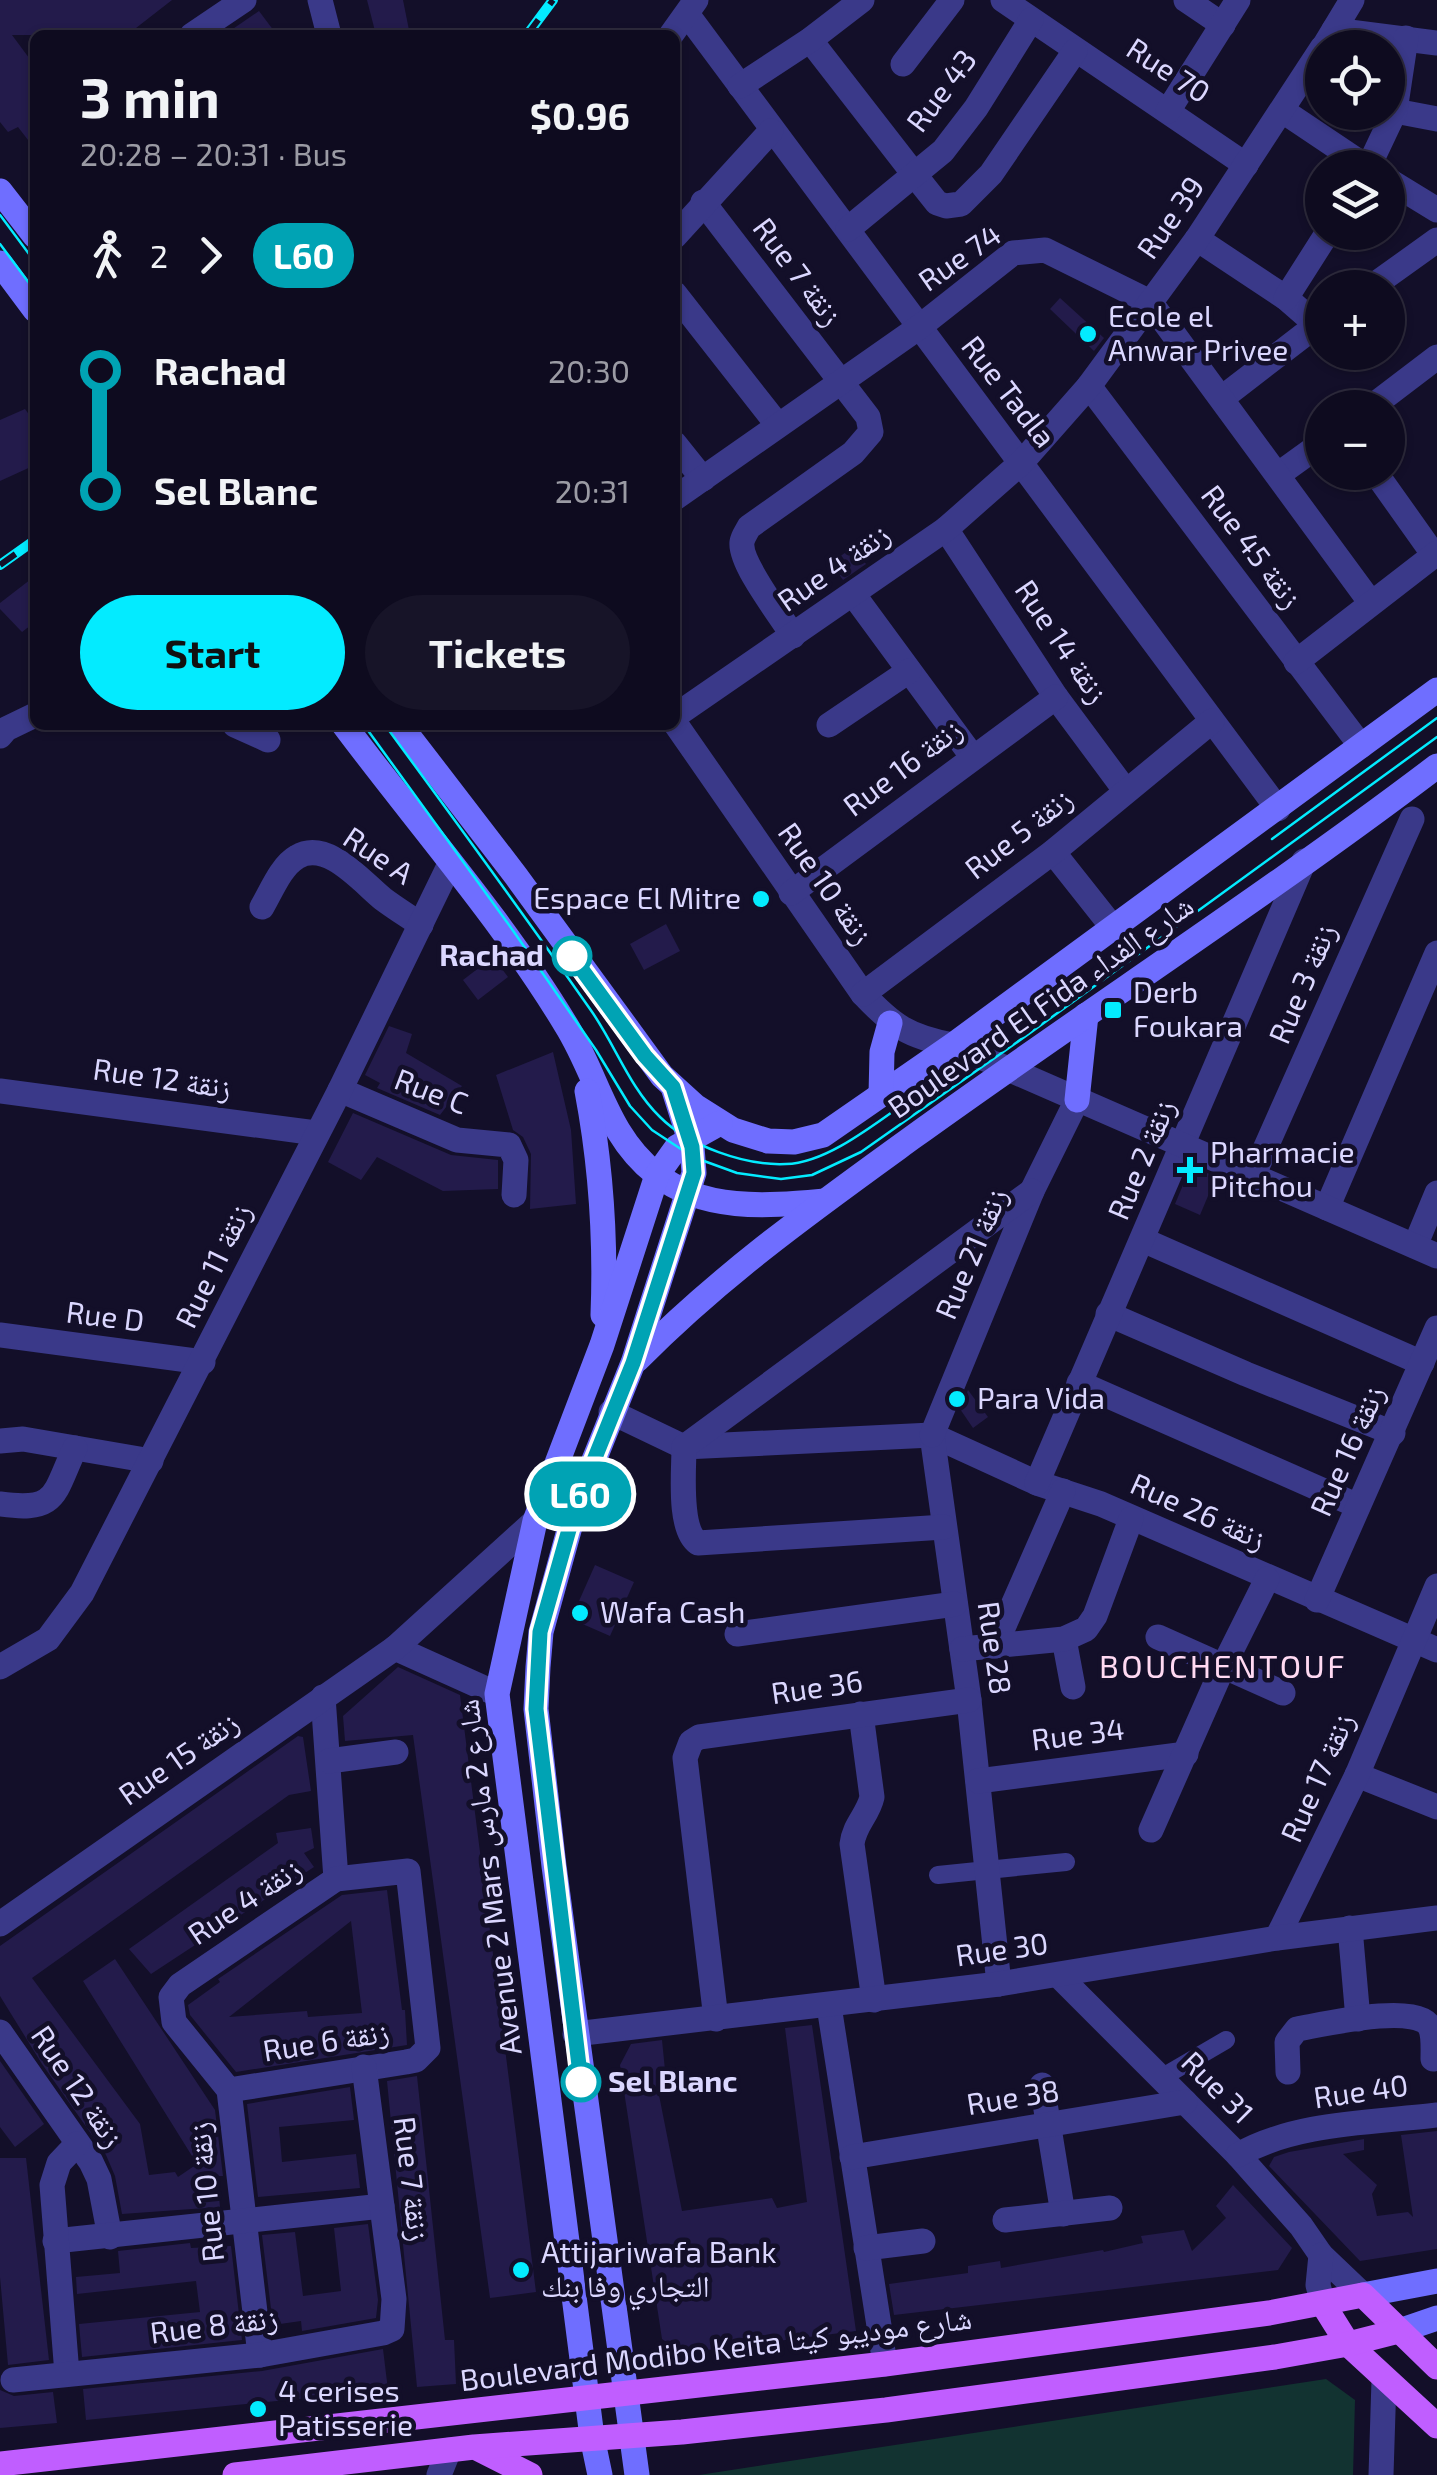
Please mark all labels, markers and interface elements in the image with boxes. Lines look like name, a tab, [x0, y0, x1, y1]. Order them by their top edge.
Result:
street label: Rue 70	[1121, 29, 1217, 109]
map controls	[1305, 30, 1405, 490]
button: locate	[1305, 30, 1405, 130]
street label: Rue 43	[898, 42, 983, 138]
text: 3 min	[80, 63, 220, 129]
text: $0.96	[530, 92, 630, 138]
text: 20:28 – 20:31 · Bus	[80, 134, 347, 172]
button: layers	[1305, 150, 1405, 250]
street label: Rue 39	[1128, 169, 1211, 265]
street label: Rue 7 زنقة	[746, 210, 851, 332]
street label: Rue 74	[911, 215, 1007, 298]
icon: walk	[80, 228, 135, 283]
icon: forward	[183, 228, 238, 283]
text: L60	[273, 234, 334, 276]
text: 2	[150, 236, 168, 274]
button: +	[1305, 270, 1405, 370]
place label: Ecole el Anwar Privee	[1108, 297, 1288, 367]
marker: Ecole el Anwar Privee	[1077, 323, 1099, 345]
street label: Rue Tadla	[955, 328, 1064, 454]
text: Rachad	[154, 347, 287, 393]
text: 20:30	[548, 351, 630, 389]
button: −	[1305, 390, 1405, 490]
text: Sel Blanc	[154, 467, 318, 513]
text: 20:31	[555, 471, 630, 509]
street label: Rue 45 زنقة	[1195, 477, 1311, 614]
street label: Rue 4 زنقة	[770, 515, 896, 618]
street label: Rue 14 زنقة	[1008, 573, 1117, 709]
button: Start	[80, 595, 345, 710]
button: Tickets	[365, 595, 630, 710]
street label: Rue 16 زنقة	[835, 710, 968, 823]
street label: Rue 5 زنقة	[957, 779, 1079, 885]
street label: Rue 10 زنقة	[772, 815, 882, 951]
street label: Rue A	[337, 818, 421, 891]
place label: Espace El Mitre	[533, 879, 741, 915]
street label: Boulevard El Fida شارع الفداء	[880, 886, 1201, 1127]
marker: Espace El Mitre	[750, 888, 772, 910]
street label: Rue 3 زنقة	[1260, 918, 1343, 1049]
place label: Rachad	[439, 936, 544, 972]
marker: Rachad	[553, 937, 591, 975]
place label: Derb Foukara	[1133, 973, 1243, 1043]
marker: Derb Foukara	[1102, 999, 1124, 1021]
street label: Rue 12 زنقة	[91, 1050, 234, 1105]
street label: Rue C	[390, 1060, 473, 1120]
street label: Rue 2 زنقة	[1099, 1094, 1182, 1225]
place label: Pharmacie Pitchou	[1210, 1133, 1355, 1203]
marker: Pharmacie Pitchou	[1179, 1159, 1201, 1181]
street label: Rue 21 زنقة	[926, 1182, 1014, 1324]
street label: Rue 11 زنقة	[167, 1197, 258, 1333]
street label: Rue D	[64, 1292, 146, 1338]
place label: Para Vida	[977, 1379, 1105, 1415]
street label: Rue 16 زنقة	[1301, 1379, 1391, 1521]
marker: Para Vida	[946, 1388, 968, 1410]
line badge: L60	[522, 1462, 638, 1526]
street label: Rue 26 زنقة	[1126, 1464, 1272, 1556]
text: L60	[549, 1473, 611, 1515]
place label: Wafa Cash	[600, 1593, 745, 1629]
street label: Rue 28	[972, 1599, 1020, 1697]
marker: Wafa Cash	[569, 1602, 591, 1624]
district label: BOUCHENTOUF	[1099, 1646, 1347, 1684]
street label: Rue 36	[769, 1662, 865, 1710]
street label: Avenue 2 Mars شارع 2 مارس	[448, 1697, 531, 2057]
street label: Rue 15 زنقة	[111, 1703, 245, 1812]
street label: Rue 17 زنقة	[1272, 1707, 1361, 1847]
street label: Rue 34	[1029, 1709, 1126, 1757]
street label: Rue 4 زنقة	[181, 1849, 307, 1951]
street label: Rue 30	[953, 1924, 1050, 1972]
street label: Rue 6 زنقة	[260, 2012, 391, 2068]
street label: Rue 12 زنقة	[25, 2018, 132, 2154]
street label: Rue 31	[1175, 2043, 1262, 2130]
place label: Sel Blanc	[608, 2062, 738, 2098]
marker: Sel Blanc	[562, 2063, 600, 2101]
street label: Rue 40	[1311, 2066, 1410, 2114]
street label: Rue 38	[964, 2071, 1062, 2121]
street label: Rue 7 زنقة	[387, 2114, 438, 2243]
street label: Rue 10 زنقة	[180, 2121, 230, 2264]
place label: Attijariwafa Bank التجاري وفا بنك	[541, 2233, 777, 2311]
marker: Attijariwafa Bank التجاري وفا بنك	[510, 2259, 532, 2281]
street label: Rue 8 زنقة	[148, 2298, 280, 2350]
street label: Boulevard Modibo Keita شارع موديبو كيتا	[458, 2299, 974, 2400]
place label: 4 cerises Patisserie	[278, 2372, 413, 2442]
marker: 4 cerises Patisserie	[247, 2398, 269, 2420]

